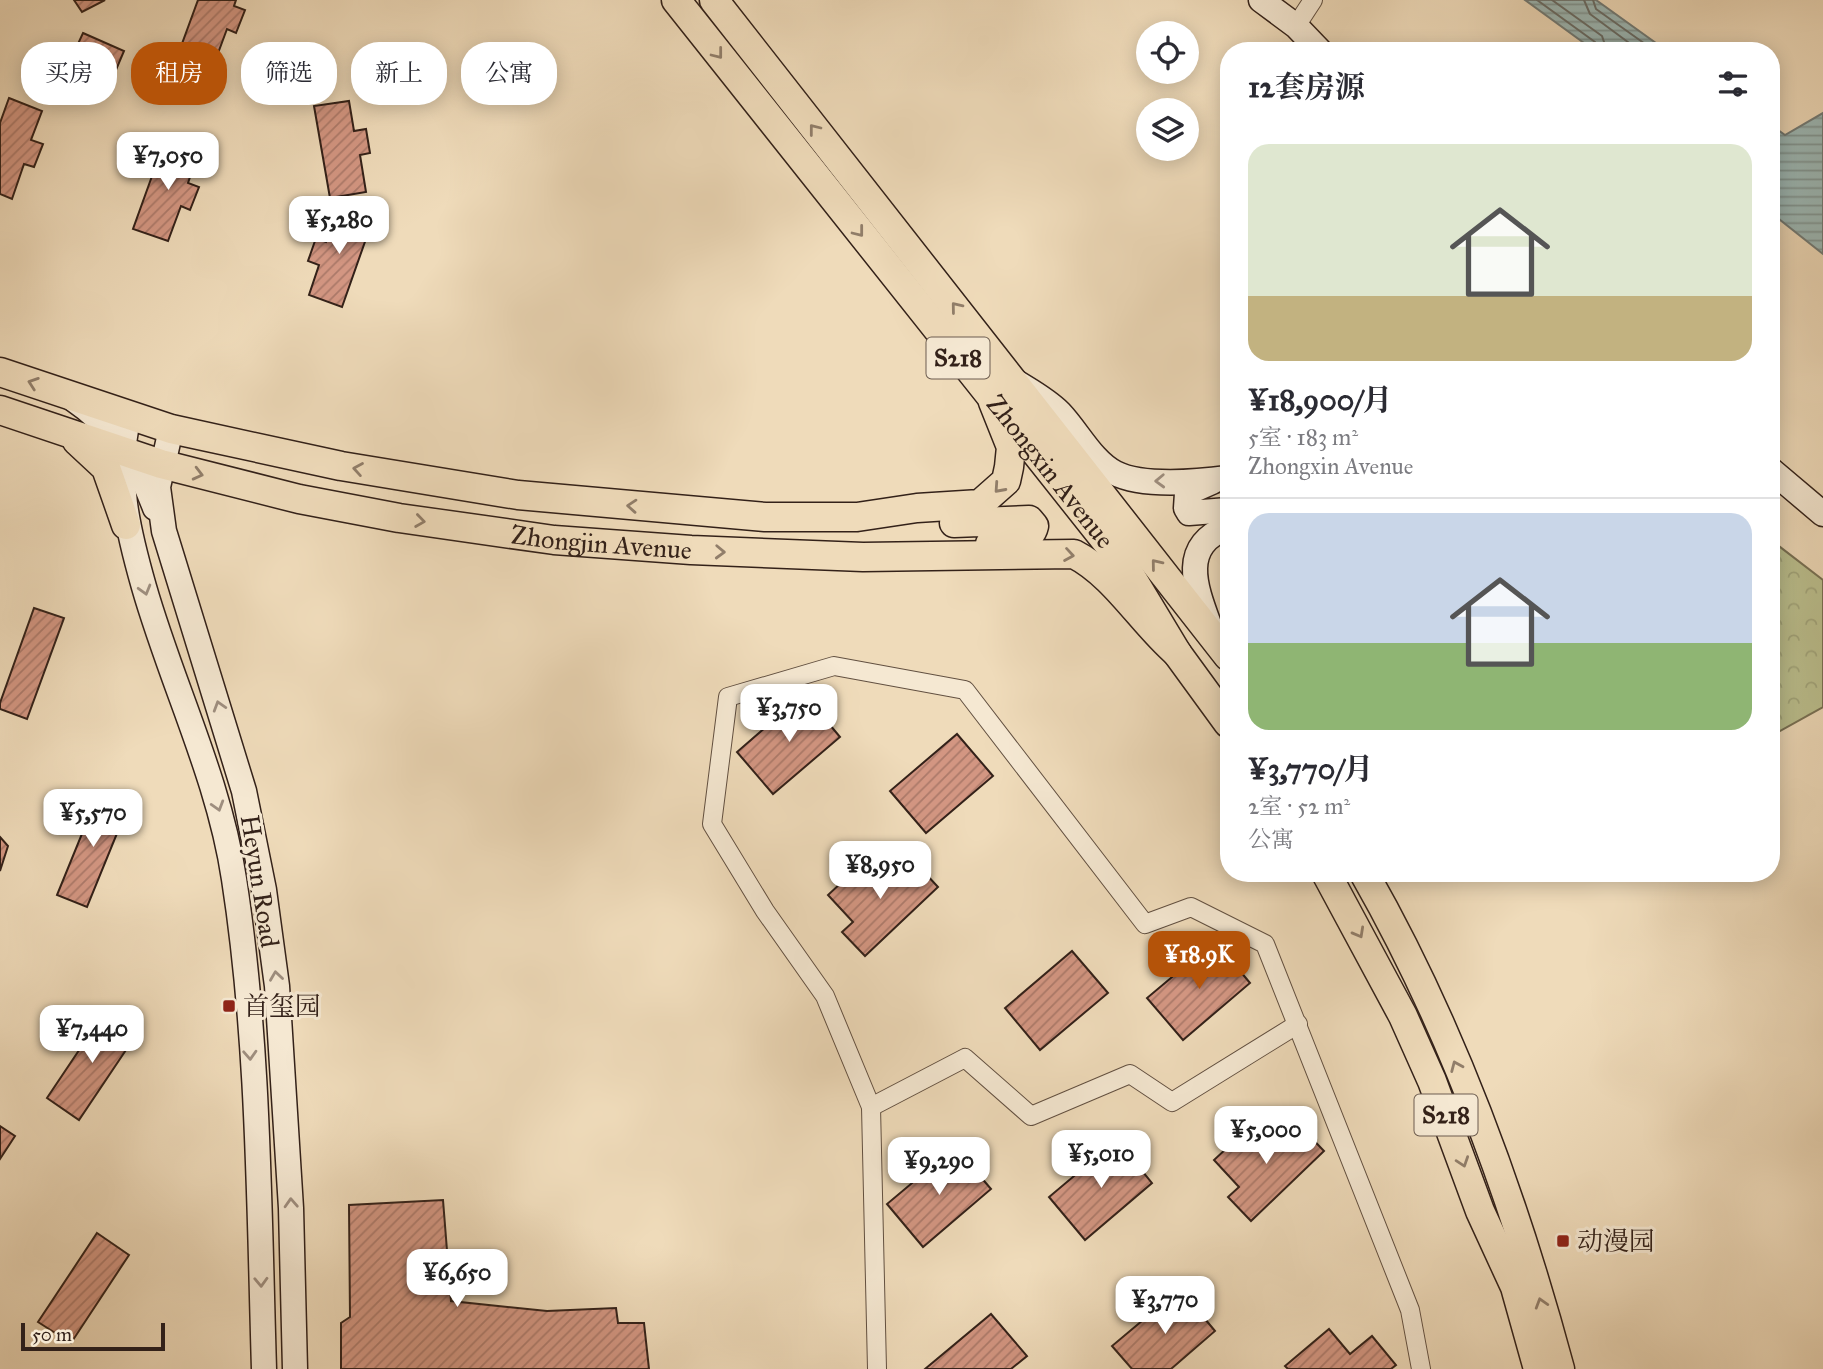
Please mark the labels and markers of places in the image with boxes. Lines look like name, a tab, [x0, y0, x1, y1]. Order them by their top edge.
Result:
pin: ¥7,050	[111, 132, 225, 192]
pin: ¥5,280	[282, 196, 396, 256]
pin: ¥3,750	[732, 684, 846, 744]
pin: ¥5,570	[36, 790, 150, 849]
pin: ¥8,950	[823, 842, 937, 901]
pin: ¥18.9K	[1142, 932, 1256, 991]
place label: 首玺园	[243, 990, 321, 1022]
marker: 首玺园	[221, 998, 237, 1014]
pin: ¥7,440	[35, 1006, 149, 1065]
pin: ¥5,000	[1209, 1106, 1323, 1166]
pin: ¥5,010	[1044, 1130, 1158, 1190]
pin: ¥9,290	[882, 1138, 996, 1197]
place label: 动漫园	[1577, 1225, 1655, 1257]
marker: 动漫园	[1555, 1233, 1571, 1249]
pin: ¥6,650	[400, 1250, 514, 1309]
pin: ¥3,770	[1108, 1276, 1222, 1336]

